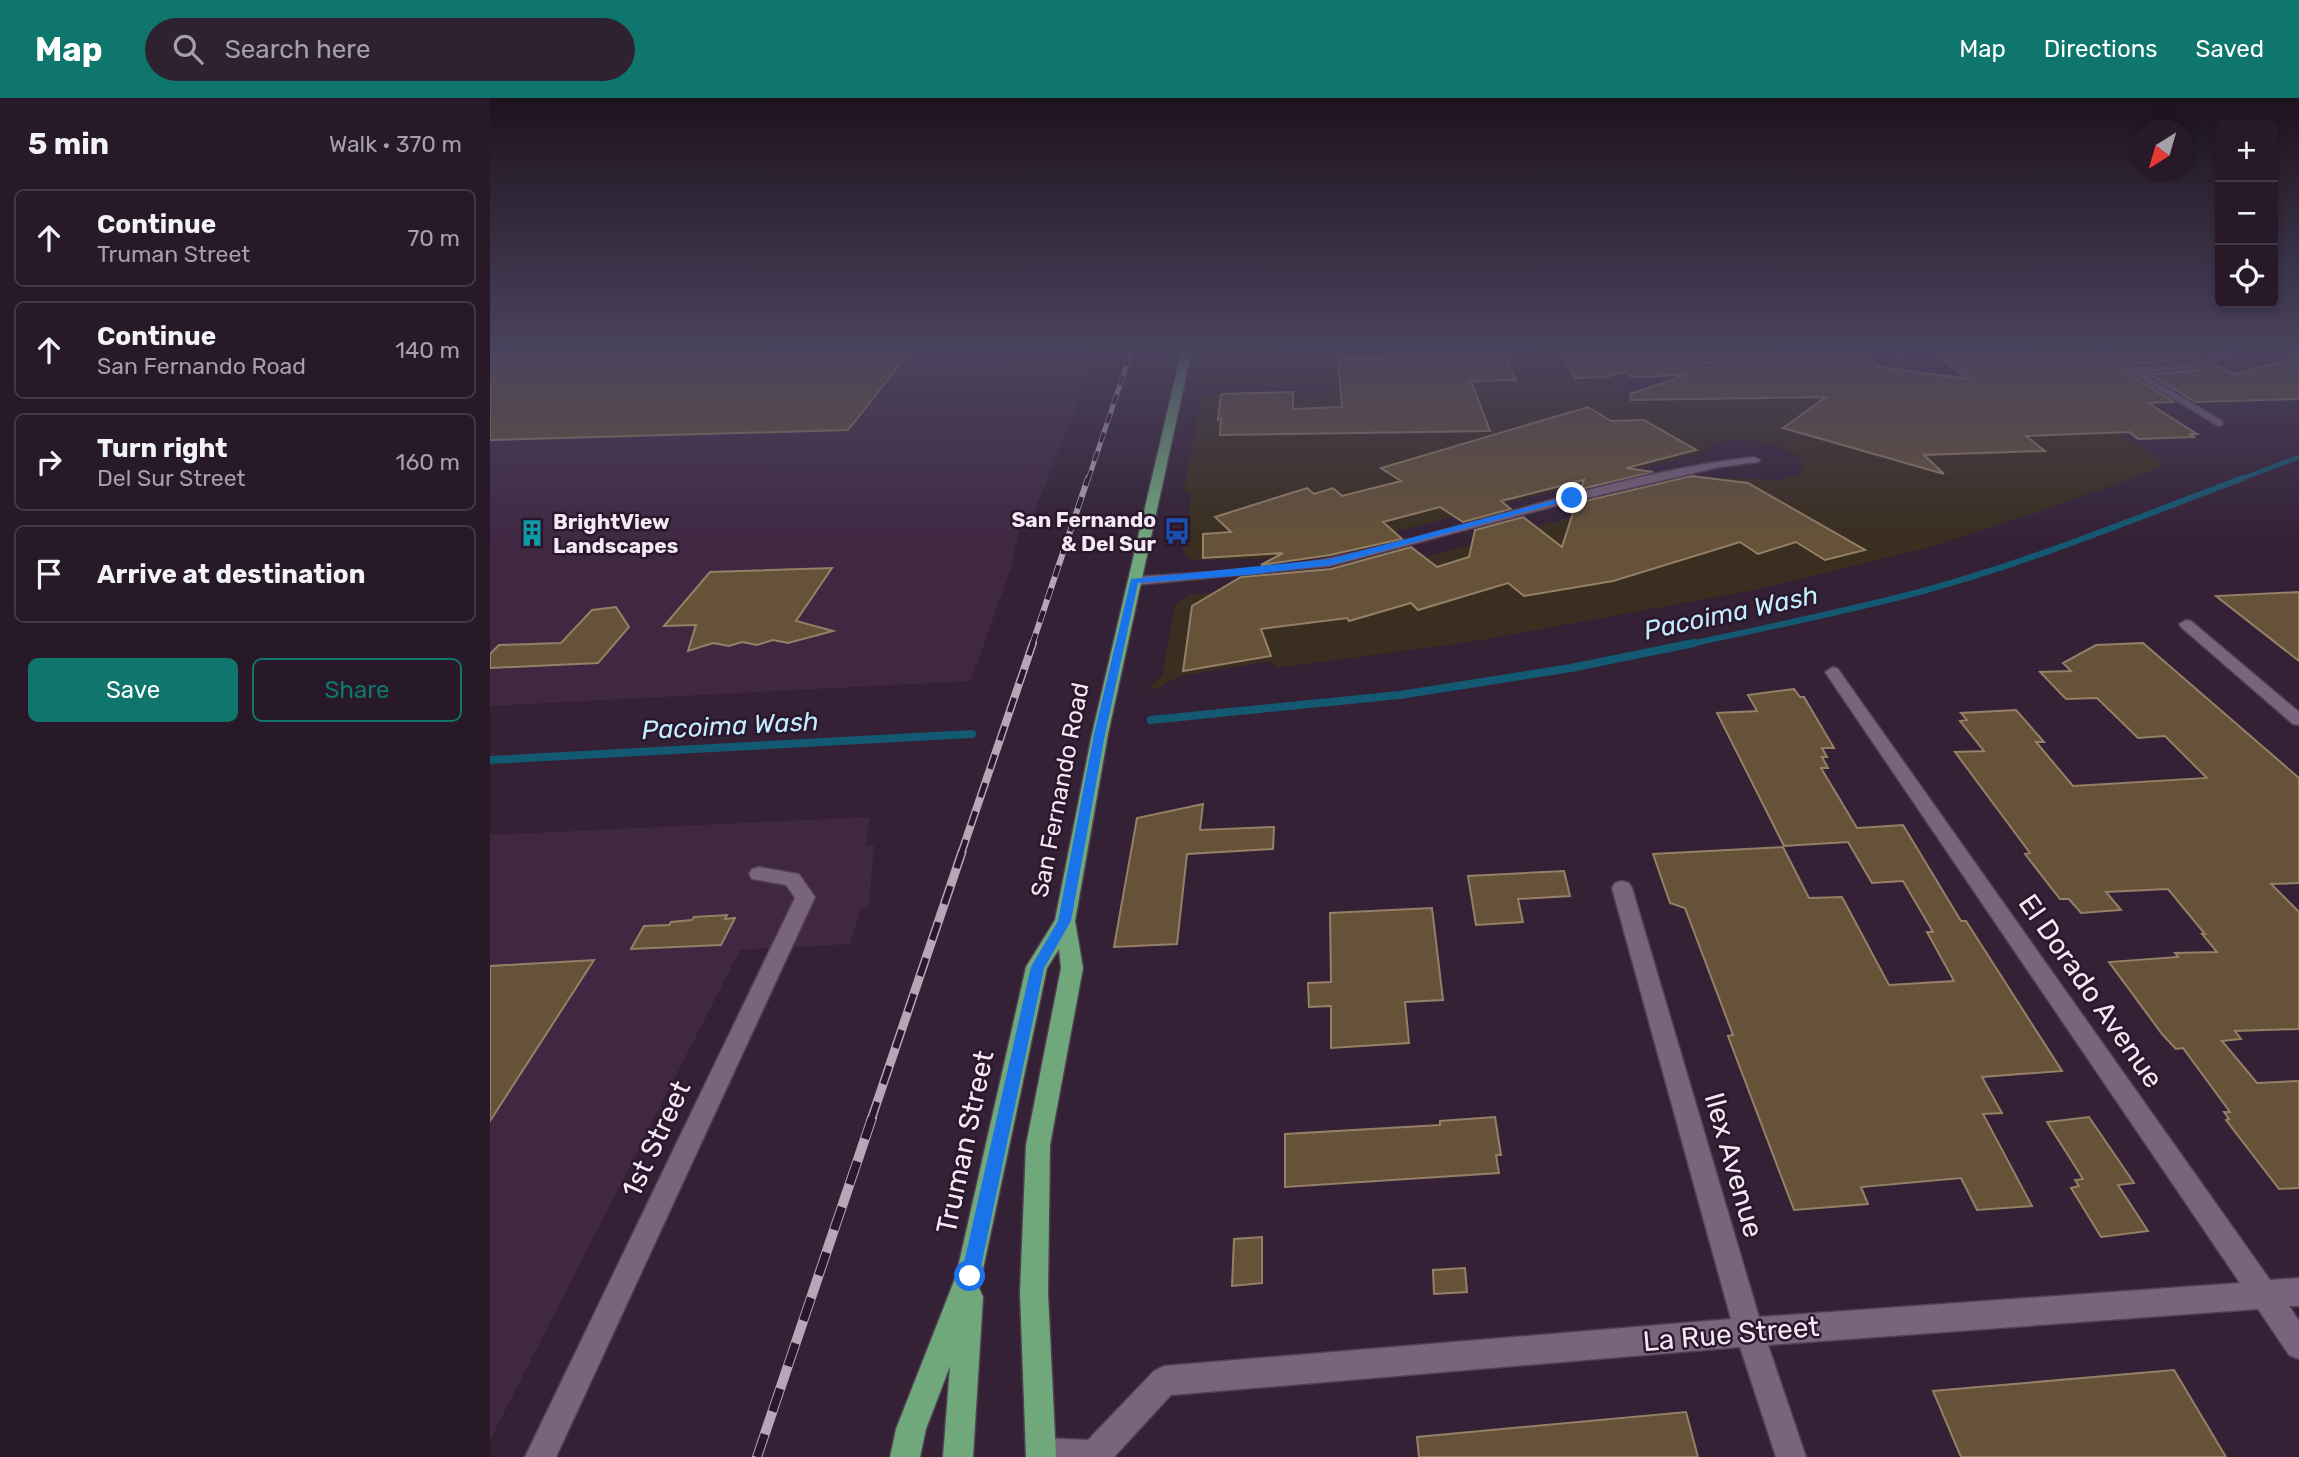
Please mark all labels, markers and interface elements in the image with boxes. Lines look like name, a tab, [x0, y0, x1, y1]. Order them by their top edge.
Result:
search box	[145, 18, 635, 81]
text: Map	[35, 30, 103, 69]
icon: search	[169, 30, 207, 68]
text: Search here	[225, 34, 370, 65]
text: Map	[1959, 35, 2006, 63]
text: Directions	[2044, 35, 2157, 63]
text: Saved	[2195, 35, 2264, 63]
north arrow	[2131, 119, 2194, 182]
map controls	[2215, 119, 2278, 308]
button: +	[2215, 119, 2278, 182]
text: 5 min	[28, 126, 109, 162]
text: Walk · 370 m	[329, 130, 462, 158]
button: −	[2215, 182, 2278, 245]
text: Continue	[97, 209, 216, 240]
icon: ahead	[30, 219, 68, 257]
text: 70 m	[408, 224, 460, 252]
text: Truman Street	[97, 240, 250, 268]
button: locate	[2215, 245, 2278, 308]
text: Continue	[97, 321, 216, 352]
icon: ahead	[30, 331, 68, 369]
text: 140 m	[395, 336, 460, 364]
text: San Fernando Road	[97, 352, 306, 380]
text: Turn right	[97, 433, 227, 464]
icon: right	[30, 443, 68, 481]
text: 160 m	[396, 448, 460, 476]
text: Del Sur Street	[97, 464, 245, 492]
route end	[1556, 482, 1587, 513]
place label: San Fernando & Del Sur	[1011, 507, 1156, 556]
place label: BrightView Landscapes	[553, 509, 678, 558]
bus stop icon: San Fernando & Del Sur	[1162, 516, 1192, 546]
building icon: BrightView Landscapes	[517, 518, 547, 548]
icon: arrive	[30, 555, 68, 593]
text: Arrive at destination	[97, 559, 365, 590]
water label: Pacoima Wash	[1641, 579, 1821, 647]
button: Save	[28, 658, 238, 722]
button: Share	[252, 658, 462, 722]
street label: San Fernando Road	[1025, 680, 1095, 900]
water label: Pacoima Wash	[641, 706, 819, 746]
street label: El Dorado Avenue	[2012, 888, 2170, 1094]
street label: Truman Street	[929, 1047, 1001, 1237]
street label: 1st Street	[615, 1075, 697, 1203]
street label: Ilex Avenue	[1698, 1089, 1770, 1241]
route start	[954, 1260, 985, 1291]
street label: La Rue Street	[1642, 1310, 1821, 1358]

